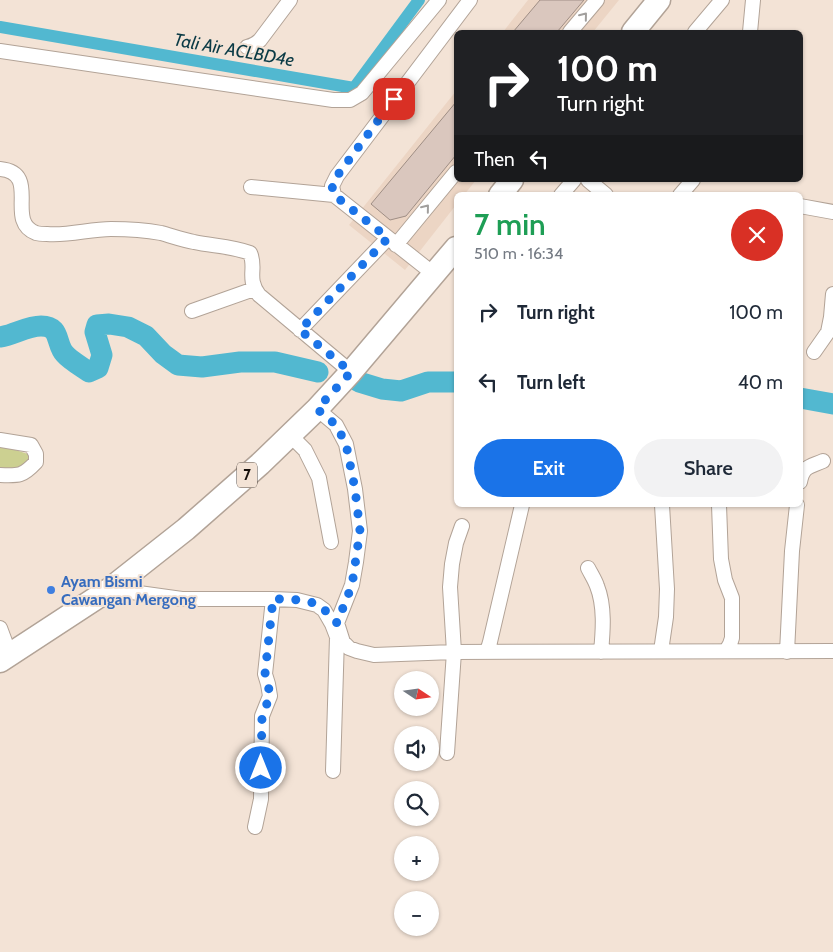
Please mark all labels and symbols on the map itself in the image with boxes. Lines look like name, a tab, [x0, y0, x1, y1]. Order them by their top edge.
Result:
one-way arrow	[578, 13, 586, 22]
water label: Tali Air ACLBD4e	[172, 29, 296, 71]
pin	[373, 78, 415, 120]
one-way arrow	[421, 205, 429, 214]
road number: 7	[237, 462, 257, 488]
place label: Ayam Bismi Cawangan Mergong	[61, 572, 196, 609]
marker: Ayam Bismi Cawangan Mergong	[45, 584, 57, 596]
north arrow	[394, 671, 439, 716]
position arrow	[234, 741, 286, 793]

